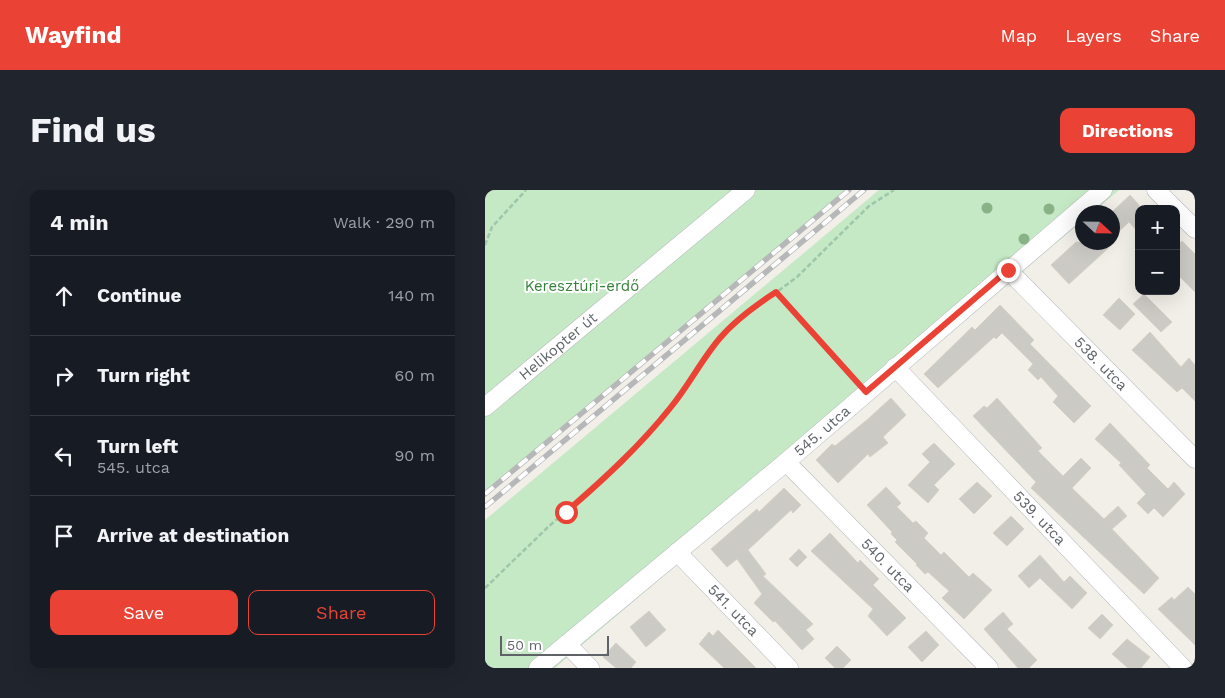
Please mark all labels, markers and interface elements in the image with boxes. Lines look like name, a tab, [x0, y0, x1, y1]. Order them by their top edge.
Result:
text: Wayfind	[25, 21, 121, 49]
text: Map	[1000, 25, 1037, 46]
text: Layers	[1065, 25, 1122, 46]
text: Share	[1150, 25, 1200, 46]
button: Directions	[1060, 108, 1195, 153]
text: Find us	[30, 109, 156, 151]
north arrow	[1075, 205, 1120, 250]
map controls	[1135, 205, 1180, 295]
button: +	[1135, 205, 1180, 250]
text: 4 min	[50, 210, 108, 235]
text: Walk · 290 m	[333, 213, 435, 232]
button: −	[1135, 250, 1180, 295]
route end	[997, 259, 1020, 282]
park label: Keresztúri-erdő	[525, 277, 639, 295]
icon: ahead	[50, 282, 78, 310]
text: Continue	[97, 284, 181, 307]
text: 140 m	[388, 286, 435, 305]
street label: Helikopter út	[515, 308, 601, 384]
street label: 538. utca	[1070, 333, 1132, 395]
icon: right	[50, 362, 78, 390]
text: Turn right	[97, 364, 190, 387]
text: 60 m	[395, 366, 435, 385]
street label: 545. utca	[790, 402, 854, 460]
text: Turn left	[97, 435, 178, 458]
icon: left	[50, 442, 78, 470]
text: 90 m	[394, 446, 435, 465]
text: 545. utca	[97, 458, 170, 477]
street label: 539. utca	[1009, 487, 1070, 549]
route start	[555, 501, 578, 524]
icon: arrive	[50, 522, 78, 550]
text: Arrive at destination	[97, 524, 289, 547]
street label: 540. utca	[857, 535, 919, 596]
street label: 541. utca	[704, 581, 763, 640]
button: Save	[50, 590, 238, 635]
button: Share	[248, 590, 435, 635]
scale bar	[500, 633, 609, 656]
text: 50 m	[507, 637, 542, 653]

